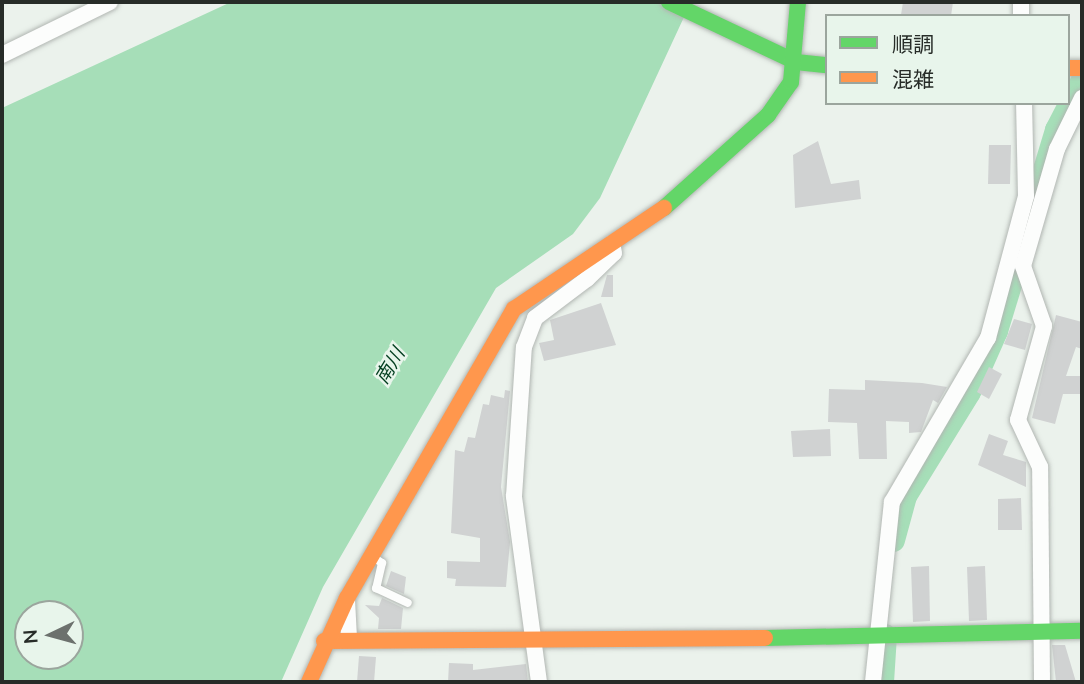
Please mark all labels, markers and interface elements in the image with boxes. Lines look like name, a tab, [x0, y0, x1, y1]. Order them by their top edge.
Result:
legend	[825, 14, 1070, 105]
text: 順調	[892, 31, 934, 57]
text: 混雑	[892, 66, 934, 92]
water label: 南川	[370, 344, 410, 388]
north arrow	[14, 600, 84, 670]
text: N	[17, 628, 43, 645]

